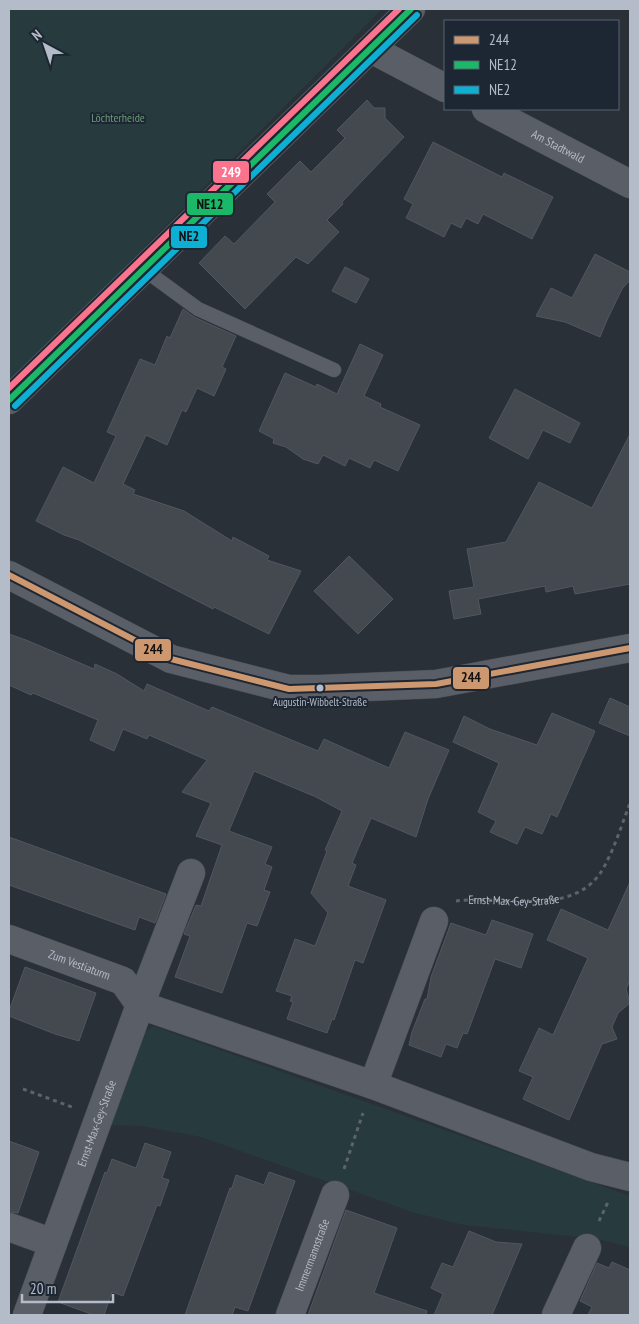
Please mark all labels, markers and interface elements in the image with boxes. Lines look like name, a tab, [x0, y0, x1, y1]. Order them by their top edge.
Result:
north arrow	[20, 20, 70, 70]
legend	[444, 20, 619, 110]
text: N	[28, 26, 45, 44]
text: 244	[489, 30, 510, 49]
text: NE12	[489, 55, 517, 74]
text: NE2	[489, 80, 510, 99]
park label: Löchterheide	[91, 110, 145, 125]
street label: Am Stadtwald	[529, 126, 587, 166]
line badge: 249	[212, 160, 250, 184]
text: 249	[221, 163, 241, 181]
line badge: NE12	[186, 192, 234, 216]
text: NE12	[197, 195, 223, 213]
line badge: NE2	[170, 225, 208, 249]
text: NE2	[179, 227, 199, 245]
line badge: 244	[134, 638, 172, 662]
text: 244	[143, 640, 163, 658]
line badge: 244	[452, 666, 490, 690]
text: 244	[461, 668, 481, 686]
marker: Augustin-Wibbelt-Straße	[315, 683, 325, 693]
place label: Augustin-Wibbelt-Straße	[273, 695, 367, 709]
street label: Ernst-Max-Gey-Straße	[468, 891, 561, 908]
street label: Zum Vestiaturm	[47, 946, 113, 983]
street label: Ernst-Max-Gey-Straße	[74, 1078, 119, 1168]
street label: Immermannstraße	[292, 1217, 332, 1293]
scale bar	[22, 1272, 114, 1304]
text: 20 m	[30, 1279, 56, 1298]

